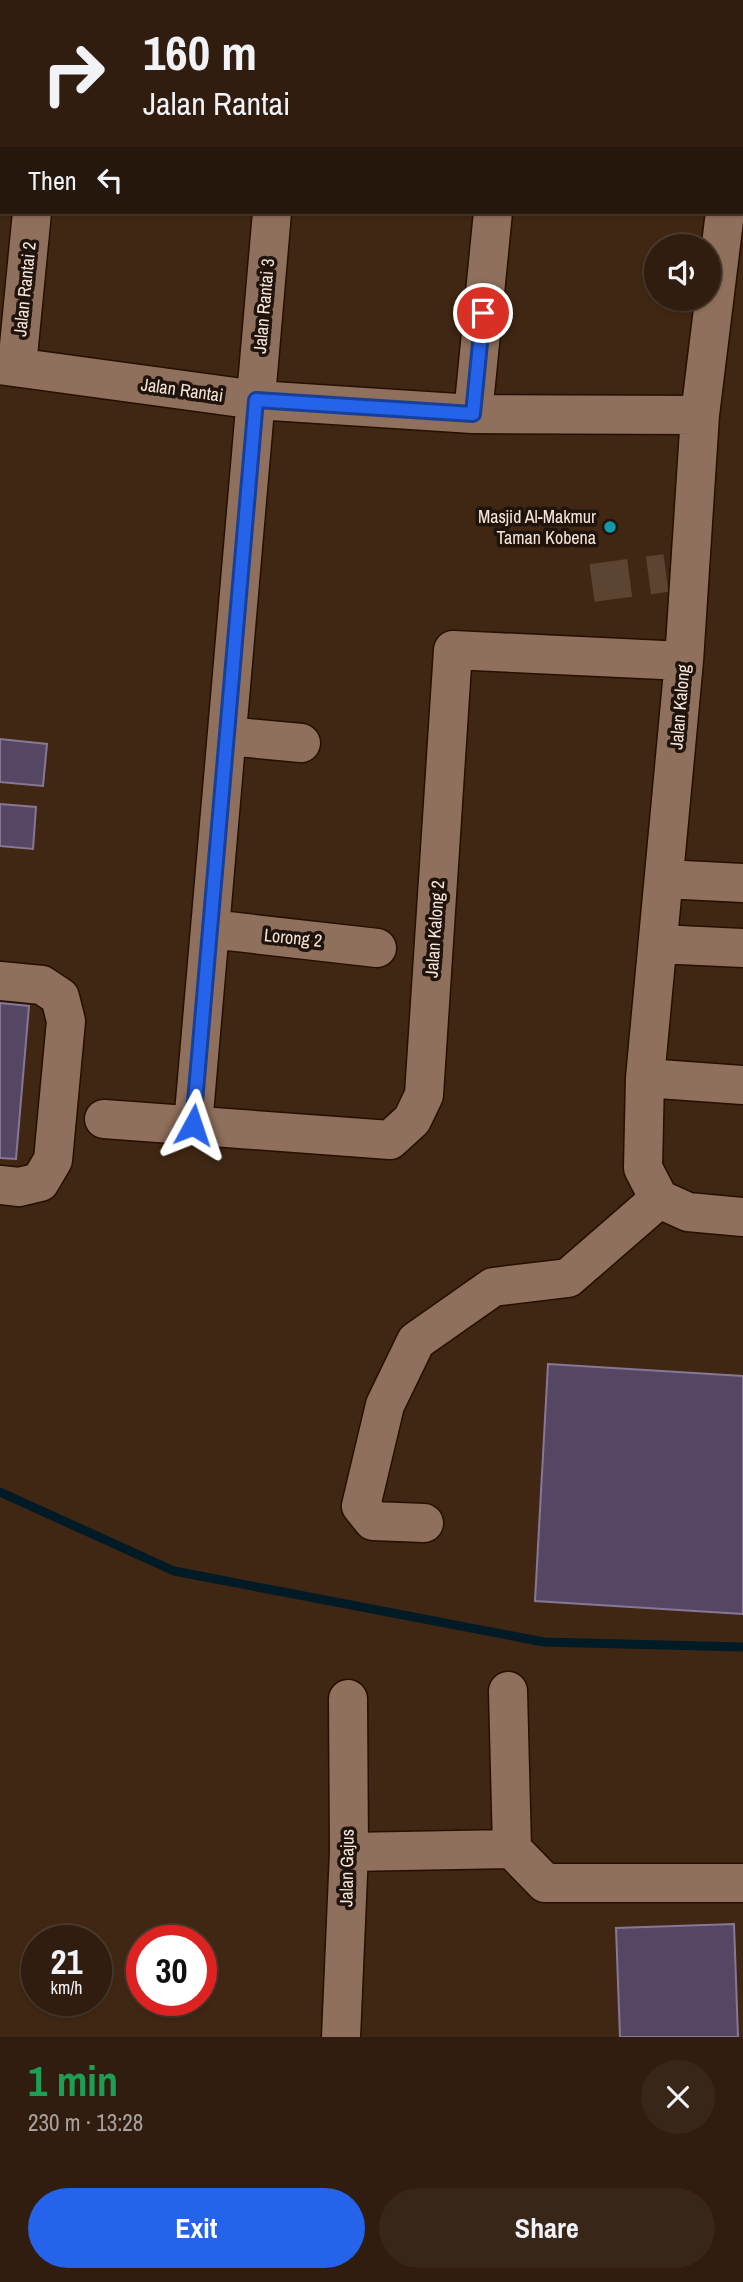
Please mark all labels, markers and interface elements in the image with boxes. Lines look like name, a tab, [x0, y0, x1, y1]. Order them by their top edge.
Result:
text: 160 m	[143, 19, 257, 85]
icon: right	[28, 28, 119, 119]
text: Jalan Rantai	[143, 82, 290, 125]
icon: left	[91, 161, 129, 199]
text: Then	[28, 163, 77, 198]
map controls	[644, 234, 721, 311]
button: sound	[644, 234, 721, 311]
street label: Jalan Rantai 2	[7, 240, 42, 338]
street label: Jalan Rantai 3	[247, 257, 280, 354]
pin	[453, 283, 513, 343]
icon: arrive	[464, 294, 502, 332]
street label: Jalan Rantai	[139, 371, 225, 408]
place label: Masjid Al-Makmur Taman Kobena	[478, 504, 596, 550]
marker: Masjid Al-Makmur Taman Kobena	[602, 519, 618, 535]
street label: Jalan Kalong	[663, 663, 696, 751]
street label: Jalan Kalong 2	[419, 879, 450, 979]
street label: Lorong 2	[263, 922, 323, 953]
position arrow	[156, 1088, 230, 1162]
street label: Jalan Gajus	[333, 1829, 360, 1907]
speed limit sign: 30	[126, 1925, 217, 2016]
text: 21	[51, 1938, 82, 1985]
text: km/h	[51, 1975, 83, 2000]
text: 1 min	[28, 2053, 118, 2109]
button: close	[641, 2060, 715, 2134]
text: 230 m · 13:28	[28, 2107, 143, 2138]
button: Exit	[28, 2188, 365, 2268]
button: Share	[379, 2188, 715, 2268]

